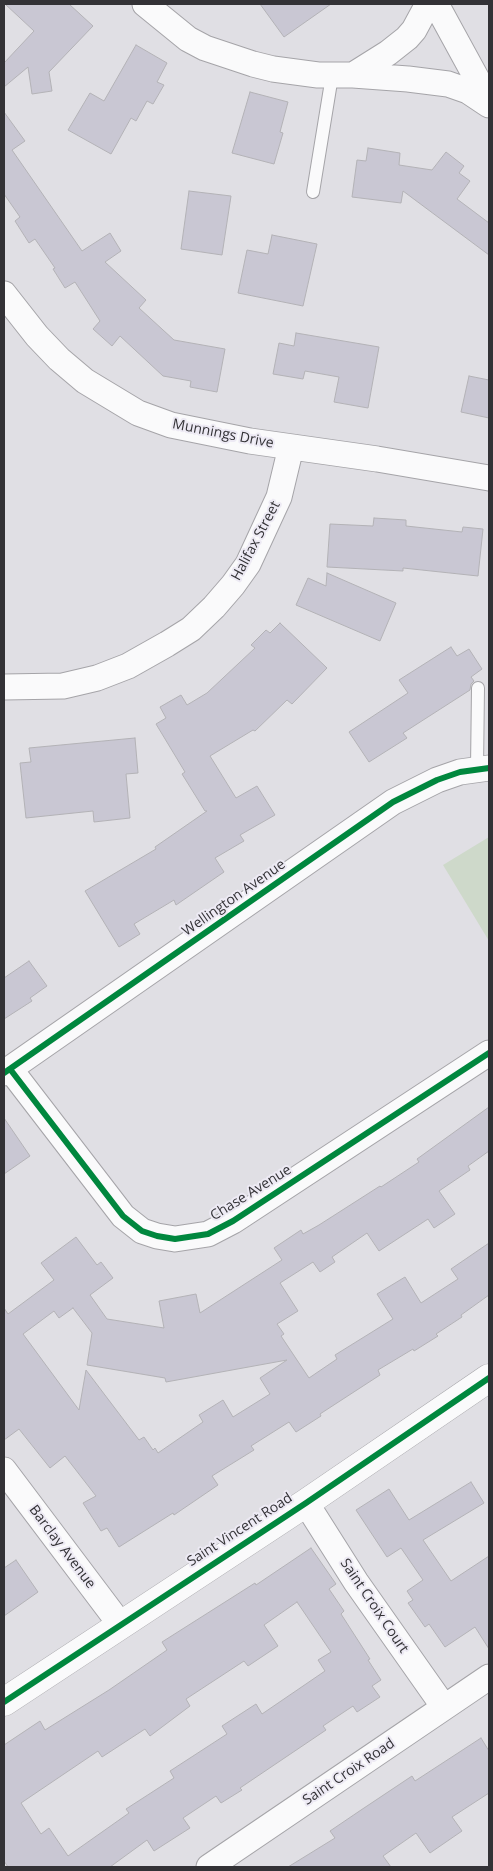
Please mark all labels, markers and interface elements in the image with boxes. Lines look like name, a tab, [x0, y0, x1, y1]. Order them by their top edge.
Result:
street label: Munnings Drive	[171, 416, 275, 452]
street label: Halifax Street	[228, 498, 284, 584]
street label: Wellington Avenue	[179, 856, 289, 940]
street label: Chase Avenue	[207, 1161, 295, 1225]
street label: Saint Vincent Road	[184, 1490, 296, 1570]
street label: Barclay Avenue	[25, 1502, 99, 1592]
street label: Saint Croix Court	[336, 1556, 412, 1656]
street label: Saint Croix Road	[300, 1735, 398, 1809]

